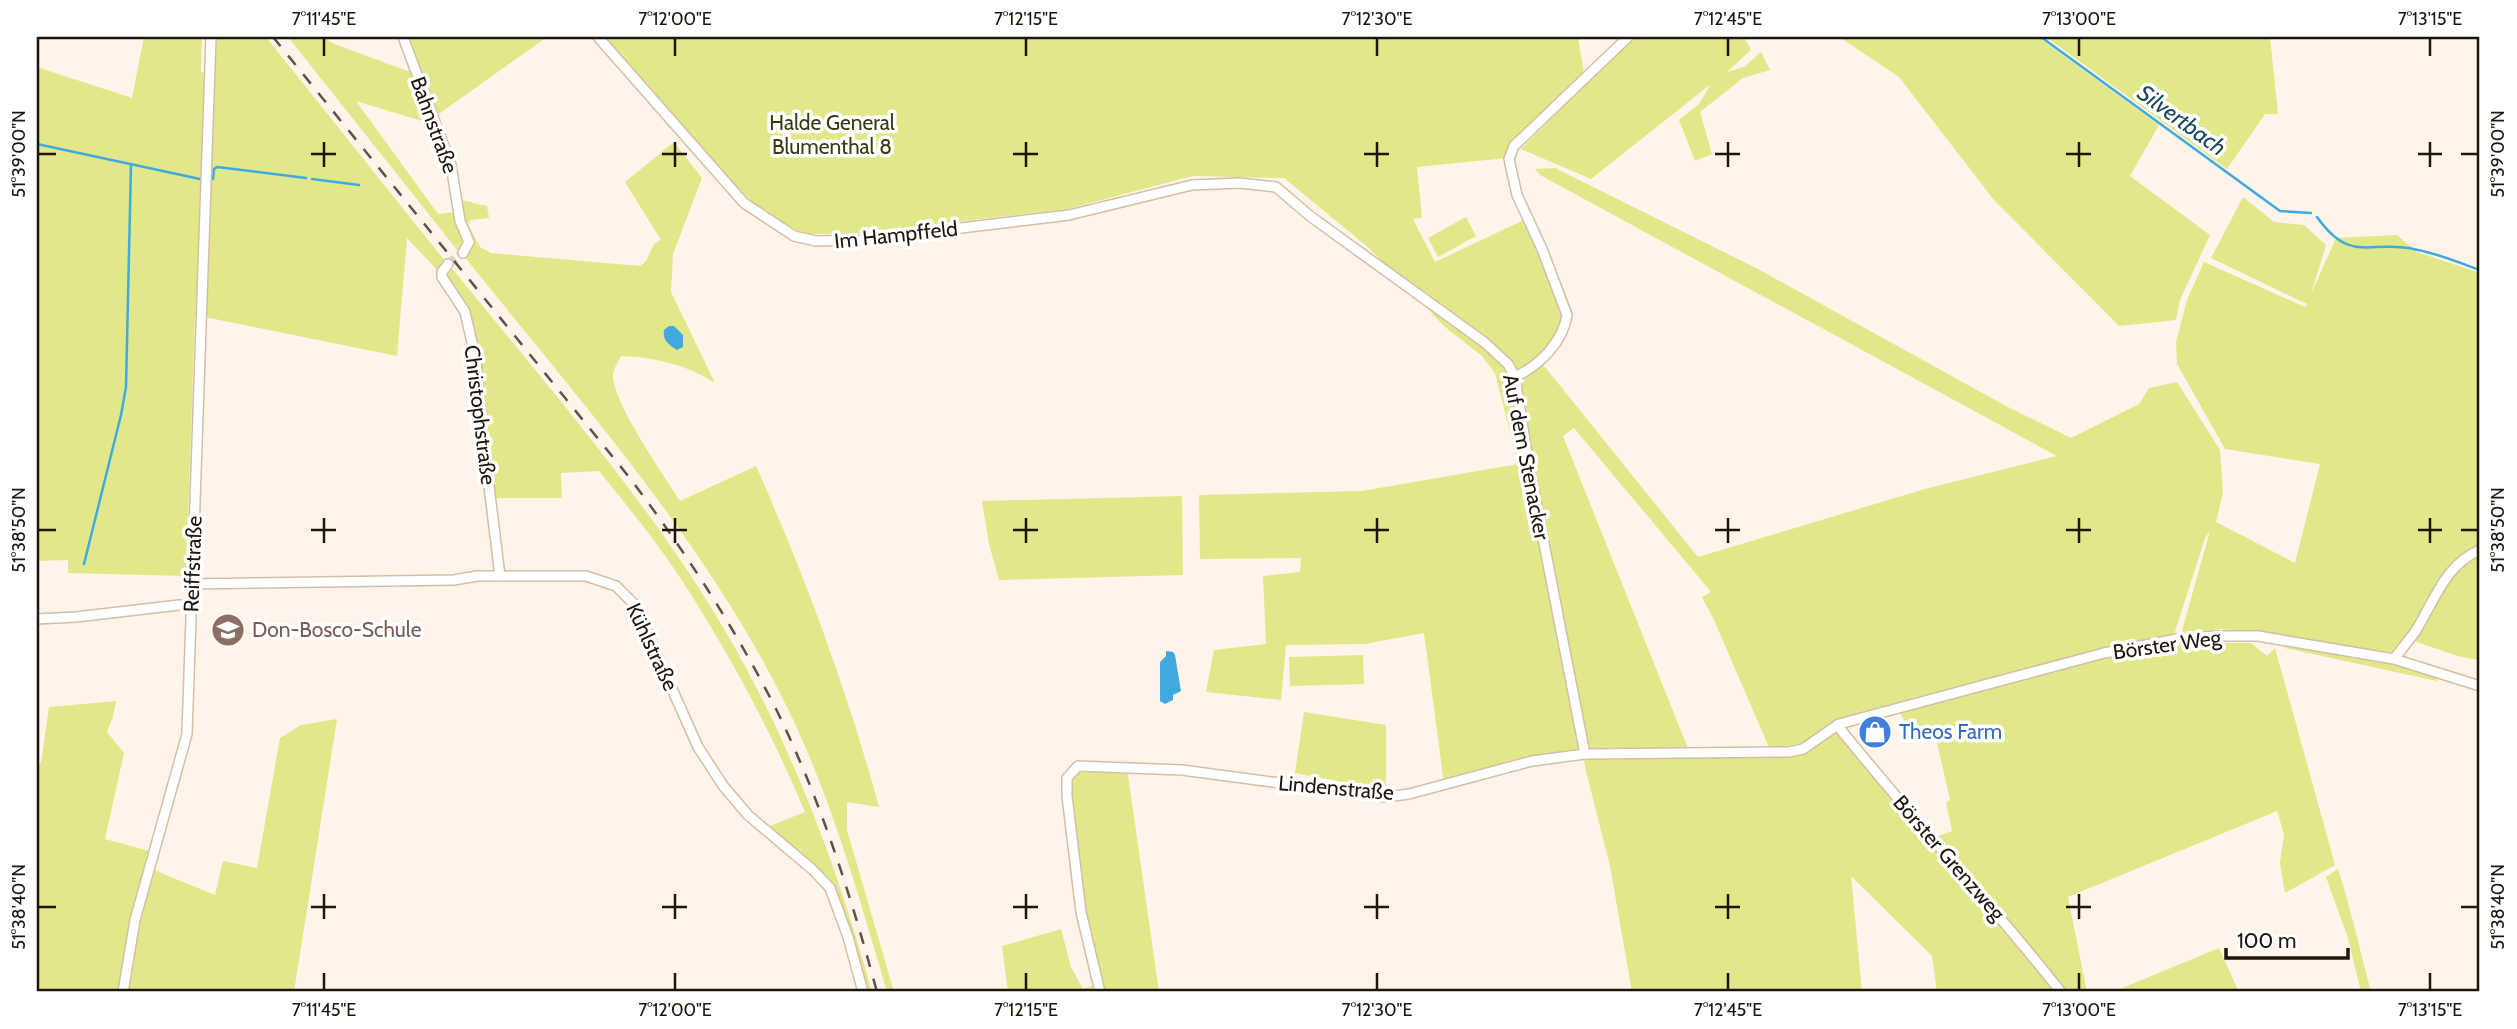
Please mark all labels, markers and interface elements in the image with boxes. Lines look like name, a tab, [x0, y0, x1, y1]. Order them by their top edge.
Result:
text: 7°11'45"E	[292, 8, 356, 30]
text: 7°12'00"E	[638, 8, 712, 30]
text: 7°12'15"E	[994, 8, 1058, 30]
text: 7°12'30"E	[1342, 8, 1412, 30]
text: 7°12'45"E	[1694, 8, 1762, 30]
text: 7°13'00"E	[2042, 8, 2116, 30]
text: 7°13'15"E	[2398, 8, 2462, 30]
street label: Bahnstraße	[405, 73, 464, 177]
water label: Silvertbach	[2132, 79, 2232, 161]
text: 51°39'00"N	[8, 110, 30, 198]
park label: Halde General Blumenthal 8	[769, 110, 895, 159]
text: 51°39'00"N	[2487, 110, 2509, 198]
street label: Im Hampffeld	[833, 216, 959, 253]
street label: Christophstraße	[460, 344, 502, 487]
street label: Auf dem Stenacker	[1498, 372, 1555, 542]
text: 51°38'50"N	[8, 487, 30, 573]
text: 51°38'50"N	[2487, 487, 2509, 573]
street label: Reiffstraße	[178, 515, 207, 613]
street label: Kühlstraße	[621, 599, 684, 695]
school or university icon: Don-Bosco-Schule	[209, 611, 247, 649]
place label: Don-Bosco-Schule	[252, 617, 422, 642]
street label: Börster Weg	[2111, 624, 2223, 664]
shop icon: Theos Farm	[1856, 713, 1894, 751]
place label: Theos Farm	[1899, 719, 2002, 744]
street label: Lindenstraße	[1277, 770, 1395, 805]
street label: Börster Grenzweg	[1888, 790, 2011, 926]
text: 51°38'40"N	[8, 864, 30, 950]
text: 51°38'40"N	[2487, 864, 2509, 950]
scale bar	[2226, 917, 2349, 961]
text: 100 m	[2237, 928, 2296, 953]
text: 7°11'45"E	[292, 999, 356, 1021]
text: 7°12'00"E	[638, 999, 712, 1021]
text: 7°12'15"E	[994, 999, 1058, 1021]
text: 7°12'30"E	[1342, 999, 1412, 1021]
text: 7°12'45"E	[1694, 999, 1762, 1021]
text: 7°13'00"E	[2042, 999, 2116, 1021]
text: 7°13'15"E	[2398, 999, 2462, 1021]

